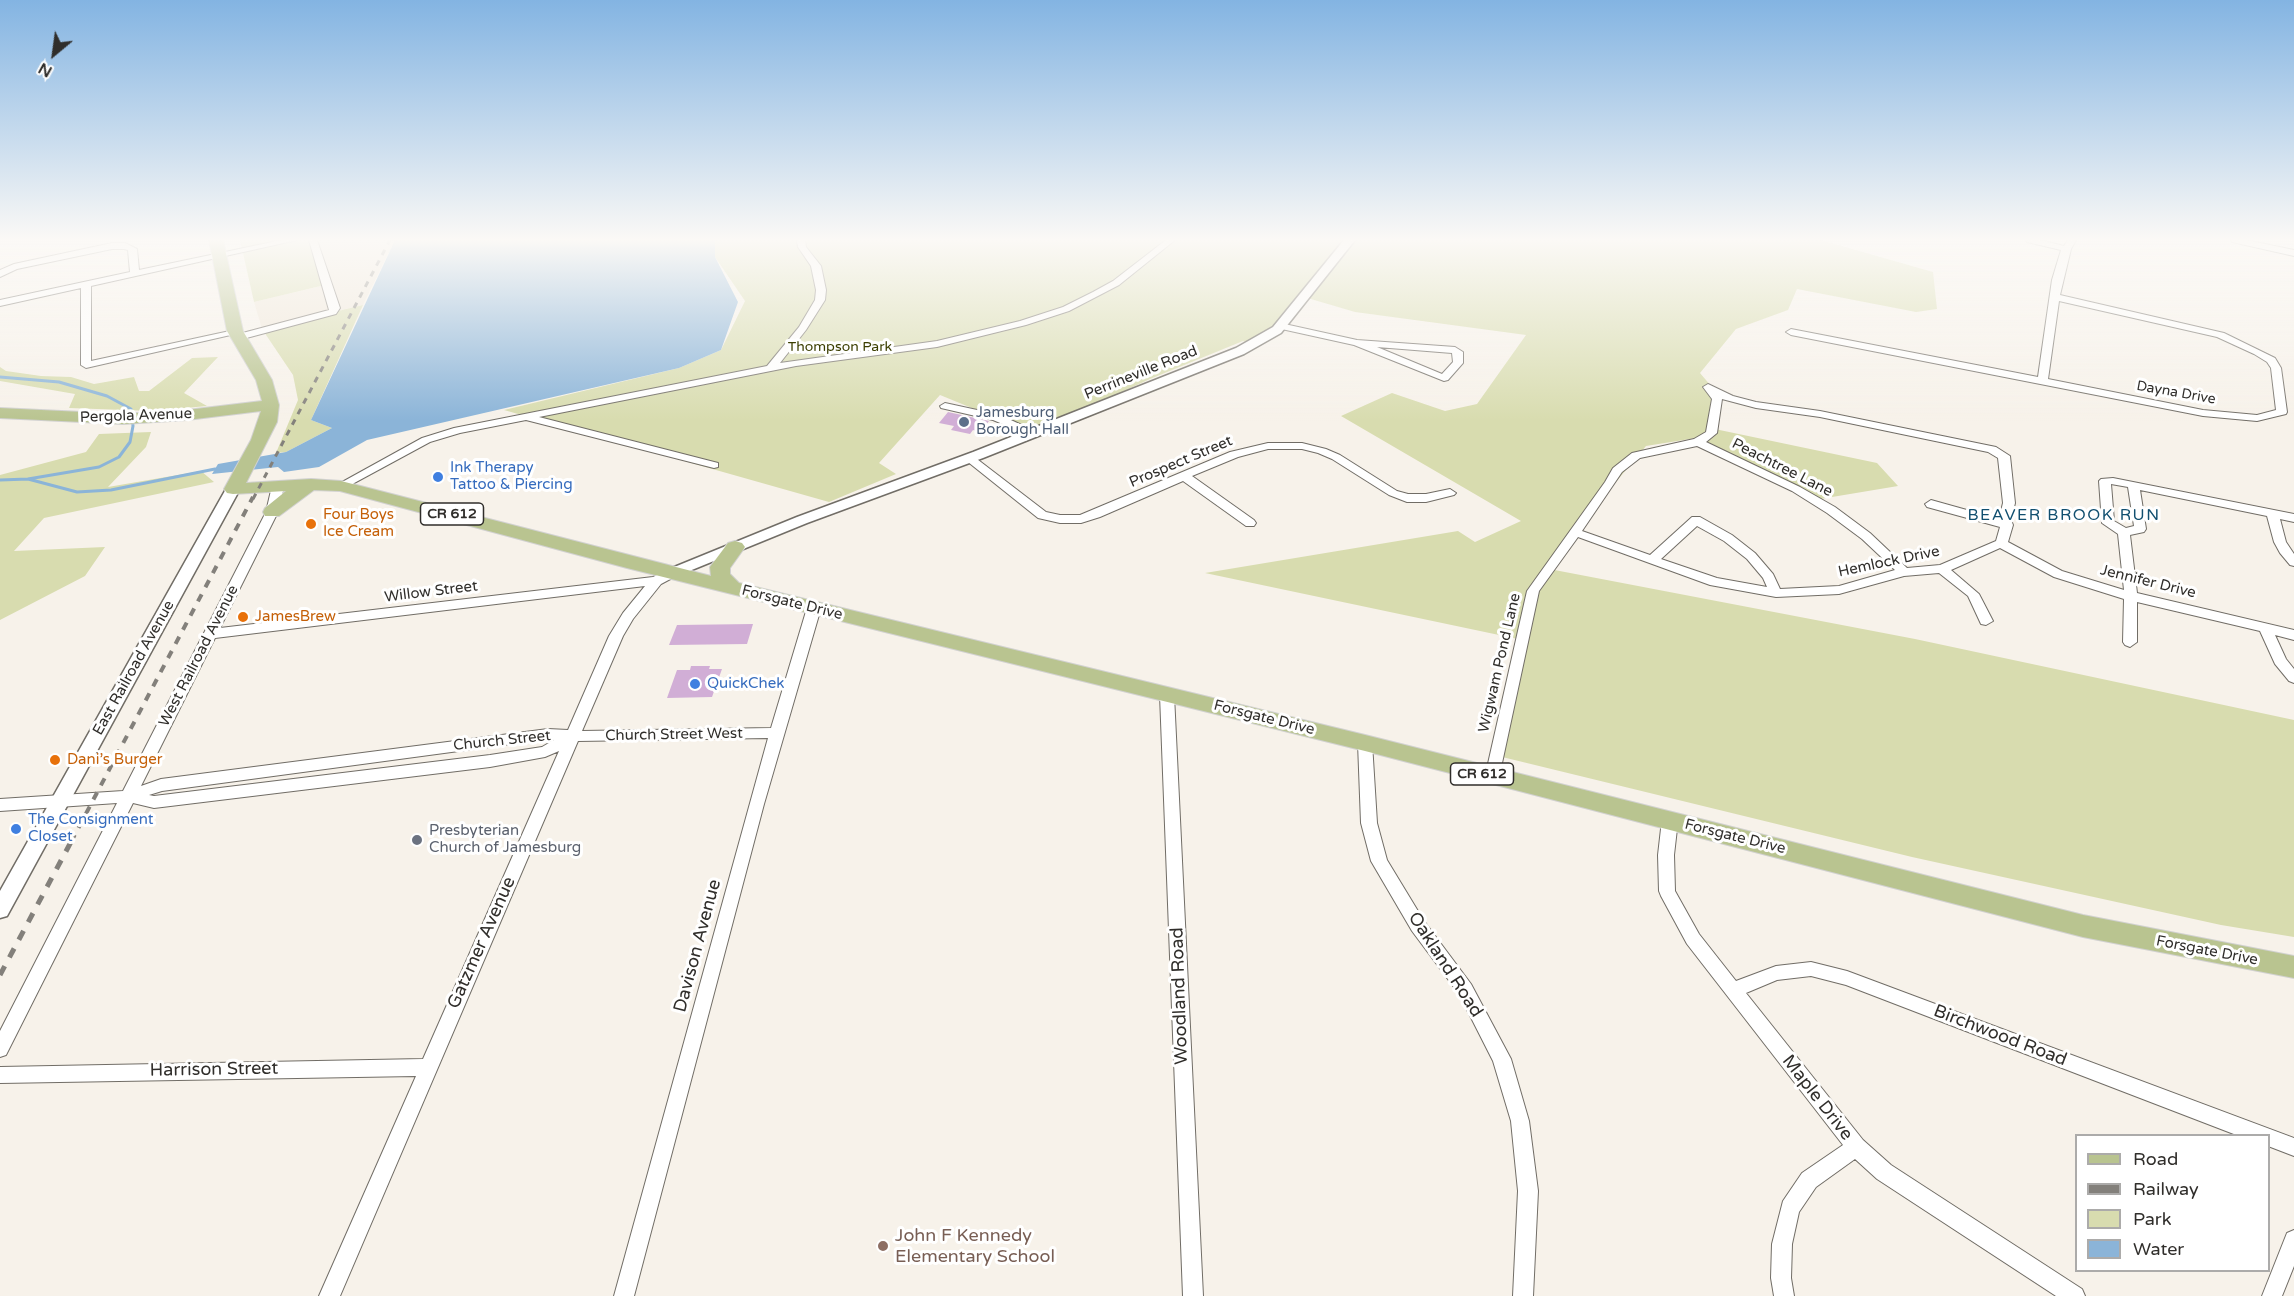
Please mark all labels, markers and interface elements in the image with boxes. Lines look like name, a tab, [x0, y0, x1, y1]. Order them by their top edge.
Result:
north arrow	[24, 24, 84, 84]
text: N	[35, 58, 56, 82]
park label: Thompson Park	[788, 339, 892, 355]
street label: Perrineville Road	[1082, 342, 1200, 404]
street label: Dayna Drive	[2135, 378, 2217, 408]
place label: Jamesburg Borough Hall	[976, 404, 1069, 439]
street label: Pergola Avenue	[80, 405, 192, 427]
marker: Jamesburg Borough Hall	[957, 415, 971, 429]
street label: Prospect Street	[1127, 432, 1235, 492]
street label: Peachtree Lane	[1729, 435, 1835, 501]
place label: Ink Therapy Tattoo & Piercing	[450, 459, 573, 494]
marker: Ink Therapy Tattoo & Piercing	[431, 470, 445, 484]
road number: CR 612	[420, 503, 484, 525]
place label: Four Boys Ice Cream	[323, 506, 394, 541]
district label: BEAVER BROOK RUN	[1967, 506, 2161, 526]
marker: Four Boys Ice Cream	[304, 517, 318, 531]
street label: Hemlock Drive	[1837, 542, 1941, 582]
street label: Jennifer Drive	[2098, 561, 2198, 603]
street label: Willow Street	[383, 577, 479, 607]
street label: West Railroad Avenue	[155, 582, 243, 730]
street label: Forsgate Drive	[740, 582, 844, 624]
street label: Wigwam Pond Lane	[1475, 592, 1525, 734]
street label: East Railroad Avenue	[89, 597, 179, 739]
place label: JamesBrew	[255, 608, 336, 626]
marker: JamesBrew	[236, 610, 250, 624]
place label: QuickChek	[707, 675, 784, 693]
marker: QuickChek	[688, 677, 702, 691]
street label: Forsgate Drive	[1212, 697, 1316, 739]
street label: Church Street West	[605, 725, 743, 745]
street label: Church Street	[452, 727, 552, 755]
place label: Dani’s Burger	[67, 751, 162, 769]
marker: Dani’s Burger	[48, 753, 62, 767]
road number: CR 612	[1450, 763, 1514, 785]
place label: The Consignment Closet	[28, 811, 153, 846]
street label: Forsgate Drive	[1683, 816, 1787, 858]
marker: The Consignment Closet	[9, 822, 23, 836]
place label: Presbyterian Church of Jamesburg	[429, 822, 581, 857]
marker: Presbyterian Church of Jamesburg	[410, 833, 424, 847]
street label: Gatzmer Avenue	[443, 874, 521, 1012]
street label: Davison Avenue	[670, 877, 726, 1015]
street label: Oakland Road	[1403, 908, 1487, 1022]
street label: Woodland Road	[1167, 927, 1193, 1065]
street label: Forsgate Drive	[2155, 932, 2259, 970]
street label: Birchwood Road	[1930, 1001, 2070, 1071]
street label: Maple Drive	[1777, 1051, 1857, 1145]
street label: Harrison Street	[149, 1058, 279, 1082]
legend	[2075, 1134, 2270, 1272]
text: Road	[2133, 1148, 2178, 1170]
text: Railway	[2133, 1178, 2199, 1200]
text: Park	[2133, 1208, 2171, 1230]
place label: John F Kennedy Elementary School	[895, 1225, 1055, 1268]
text: Water	[2133, 1238, 2184, 1260]
marker: John F Kennedy Elementary School	[876, 1239, 890, 1253]

